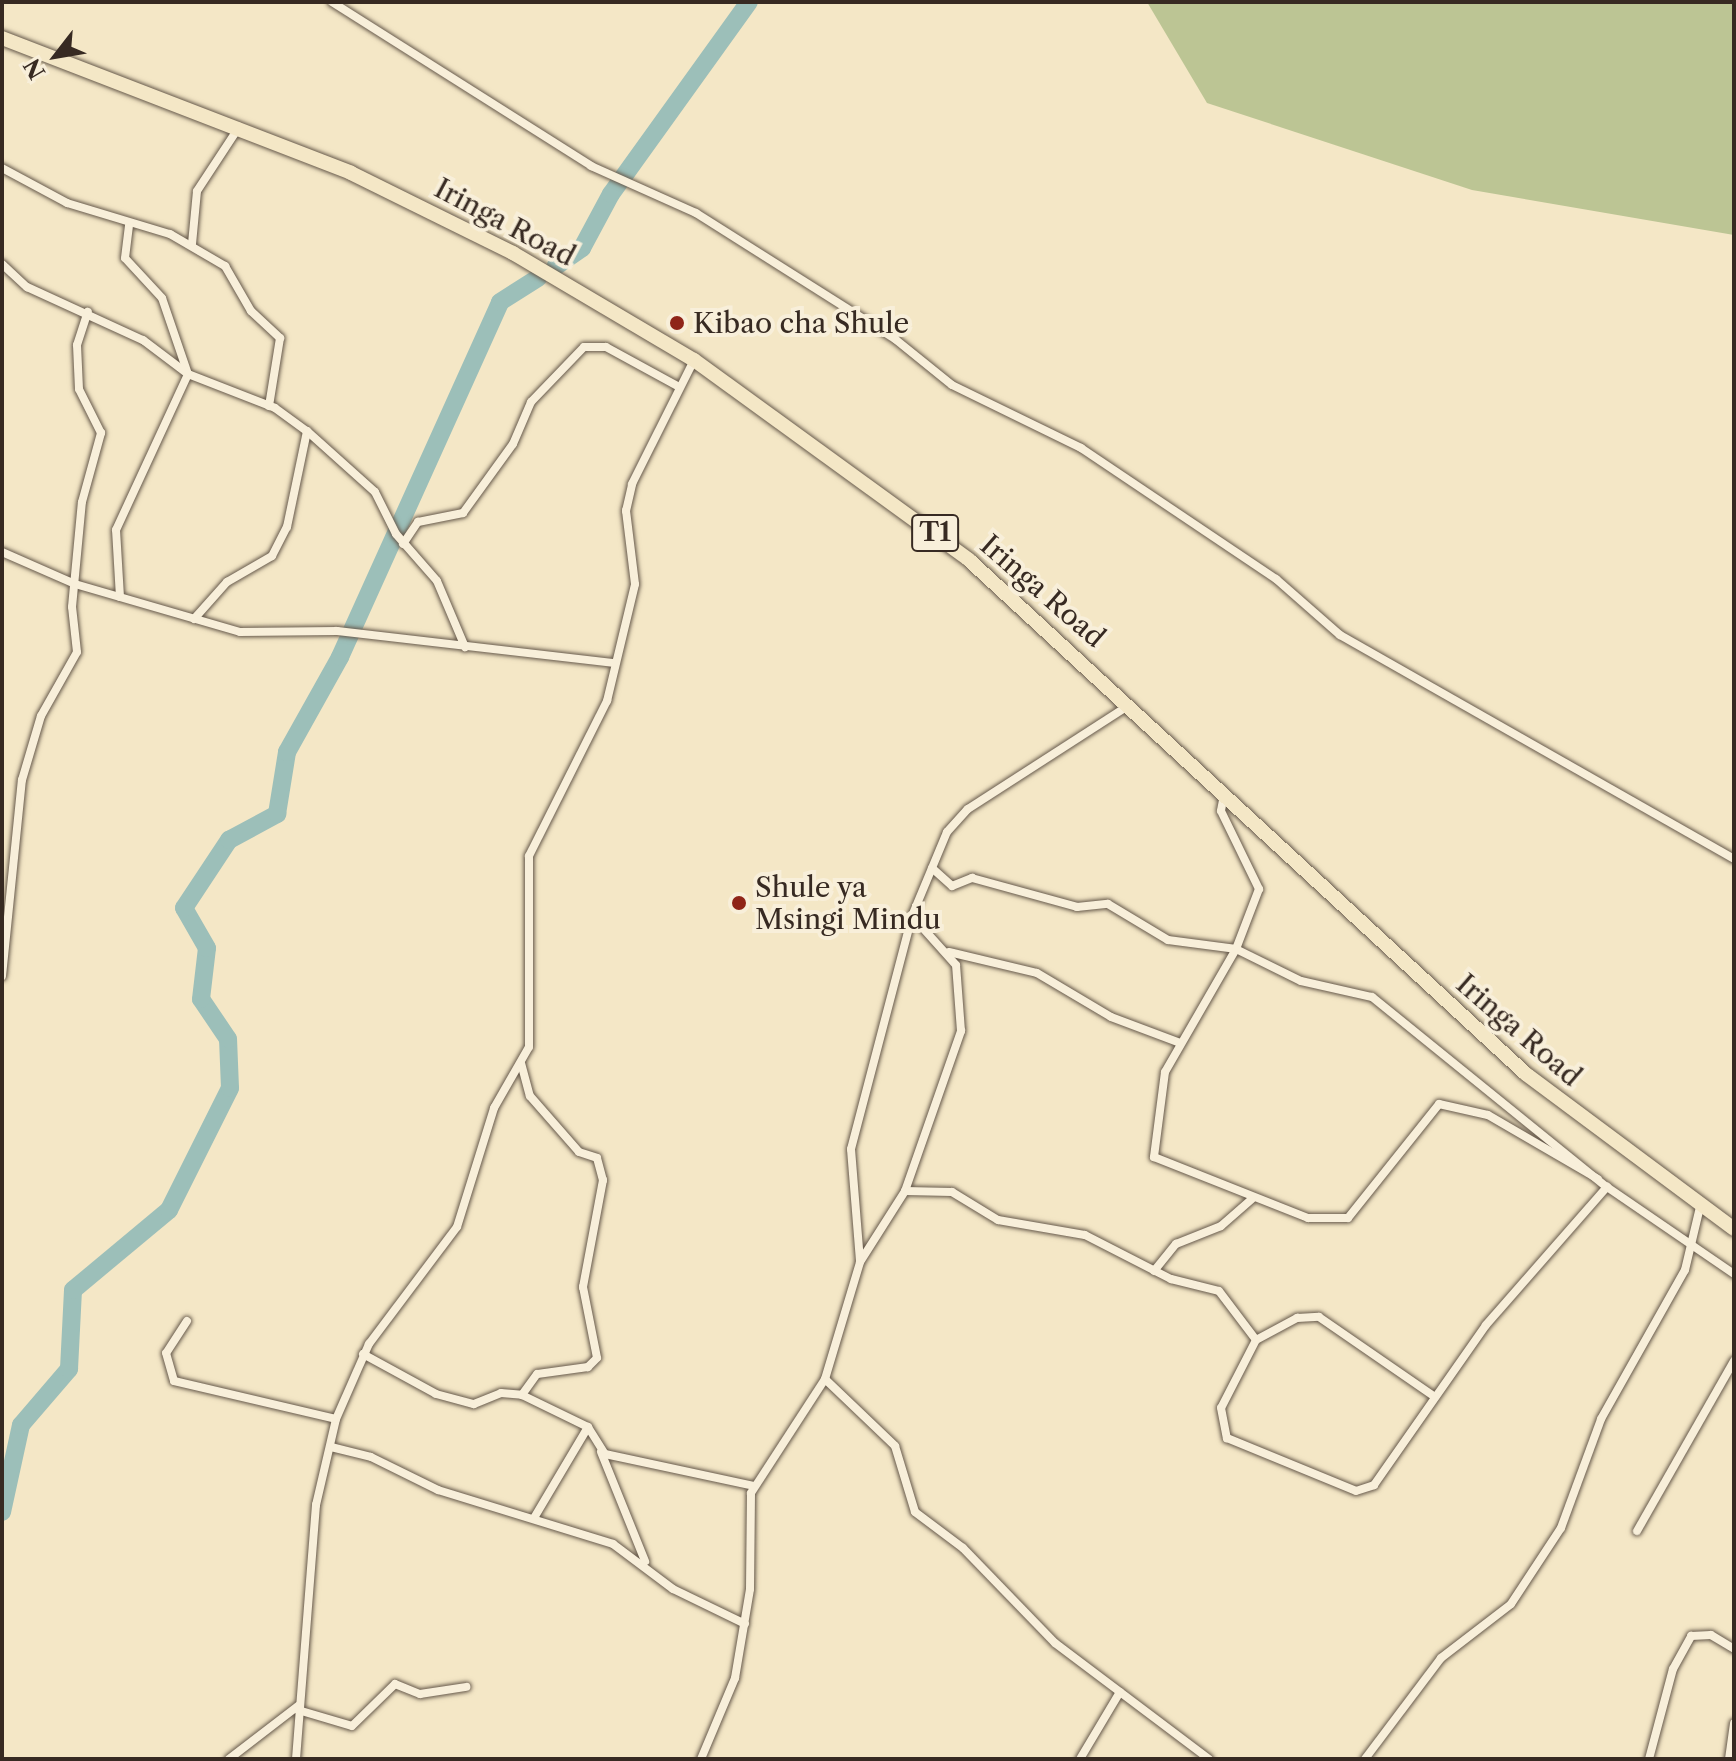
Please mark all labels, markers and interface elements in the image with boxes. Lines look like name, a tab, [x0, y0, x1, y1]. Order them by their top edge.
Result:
north arrow	[16, 16, 96, 96]
text: N	[19, 53, 51, 84]
street label: Iringa Road	[429, 171, 581, 273]
place label: Kibao cha Shule	[693, 306, 910, 340]
marker: Kibao cha Shule	[668, 314, 686, 332]
road number: T1	[911, 511, 959, 555]
street label: Iringa Road	[974, 528, 1112, 654]
place label: Shule ya Msingi Mindu	[755, 870, 941, 936]
marker: Shule ya Msingi Mindu	[730, 894, 748, 912]
street label: Iringa Road	[1450, 967, 1588, 1093]

